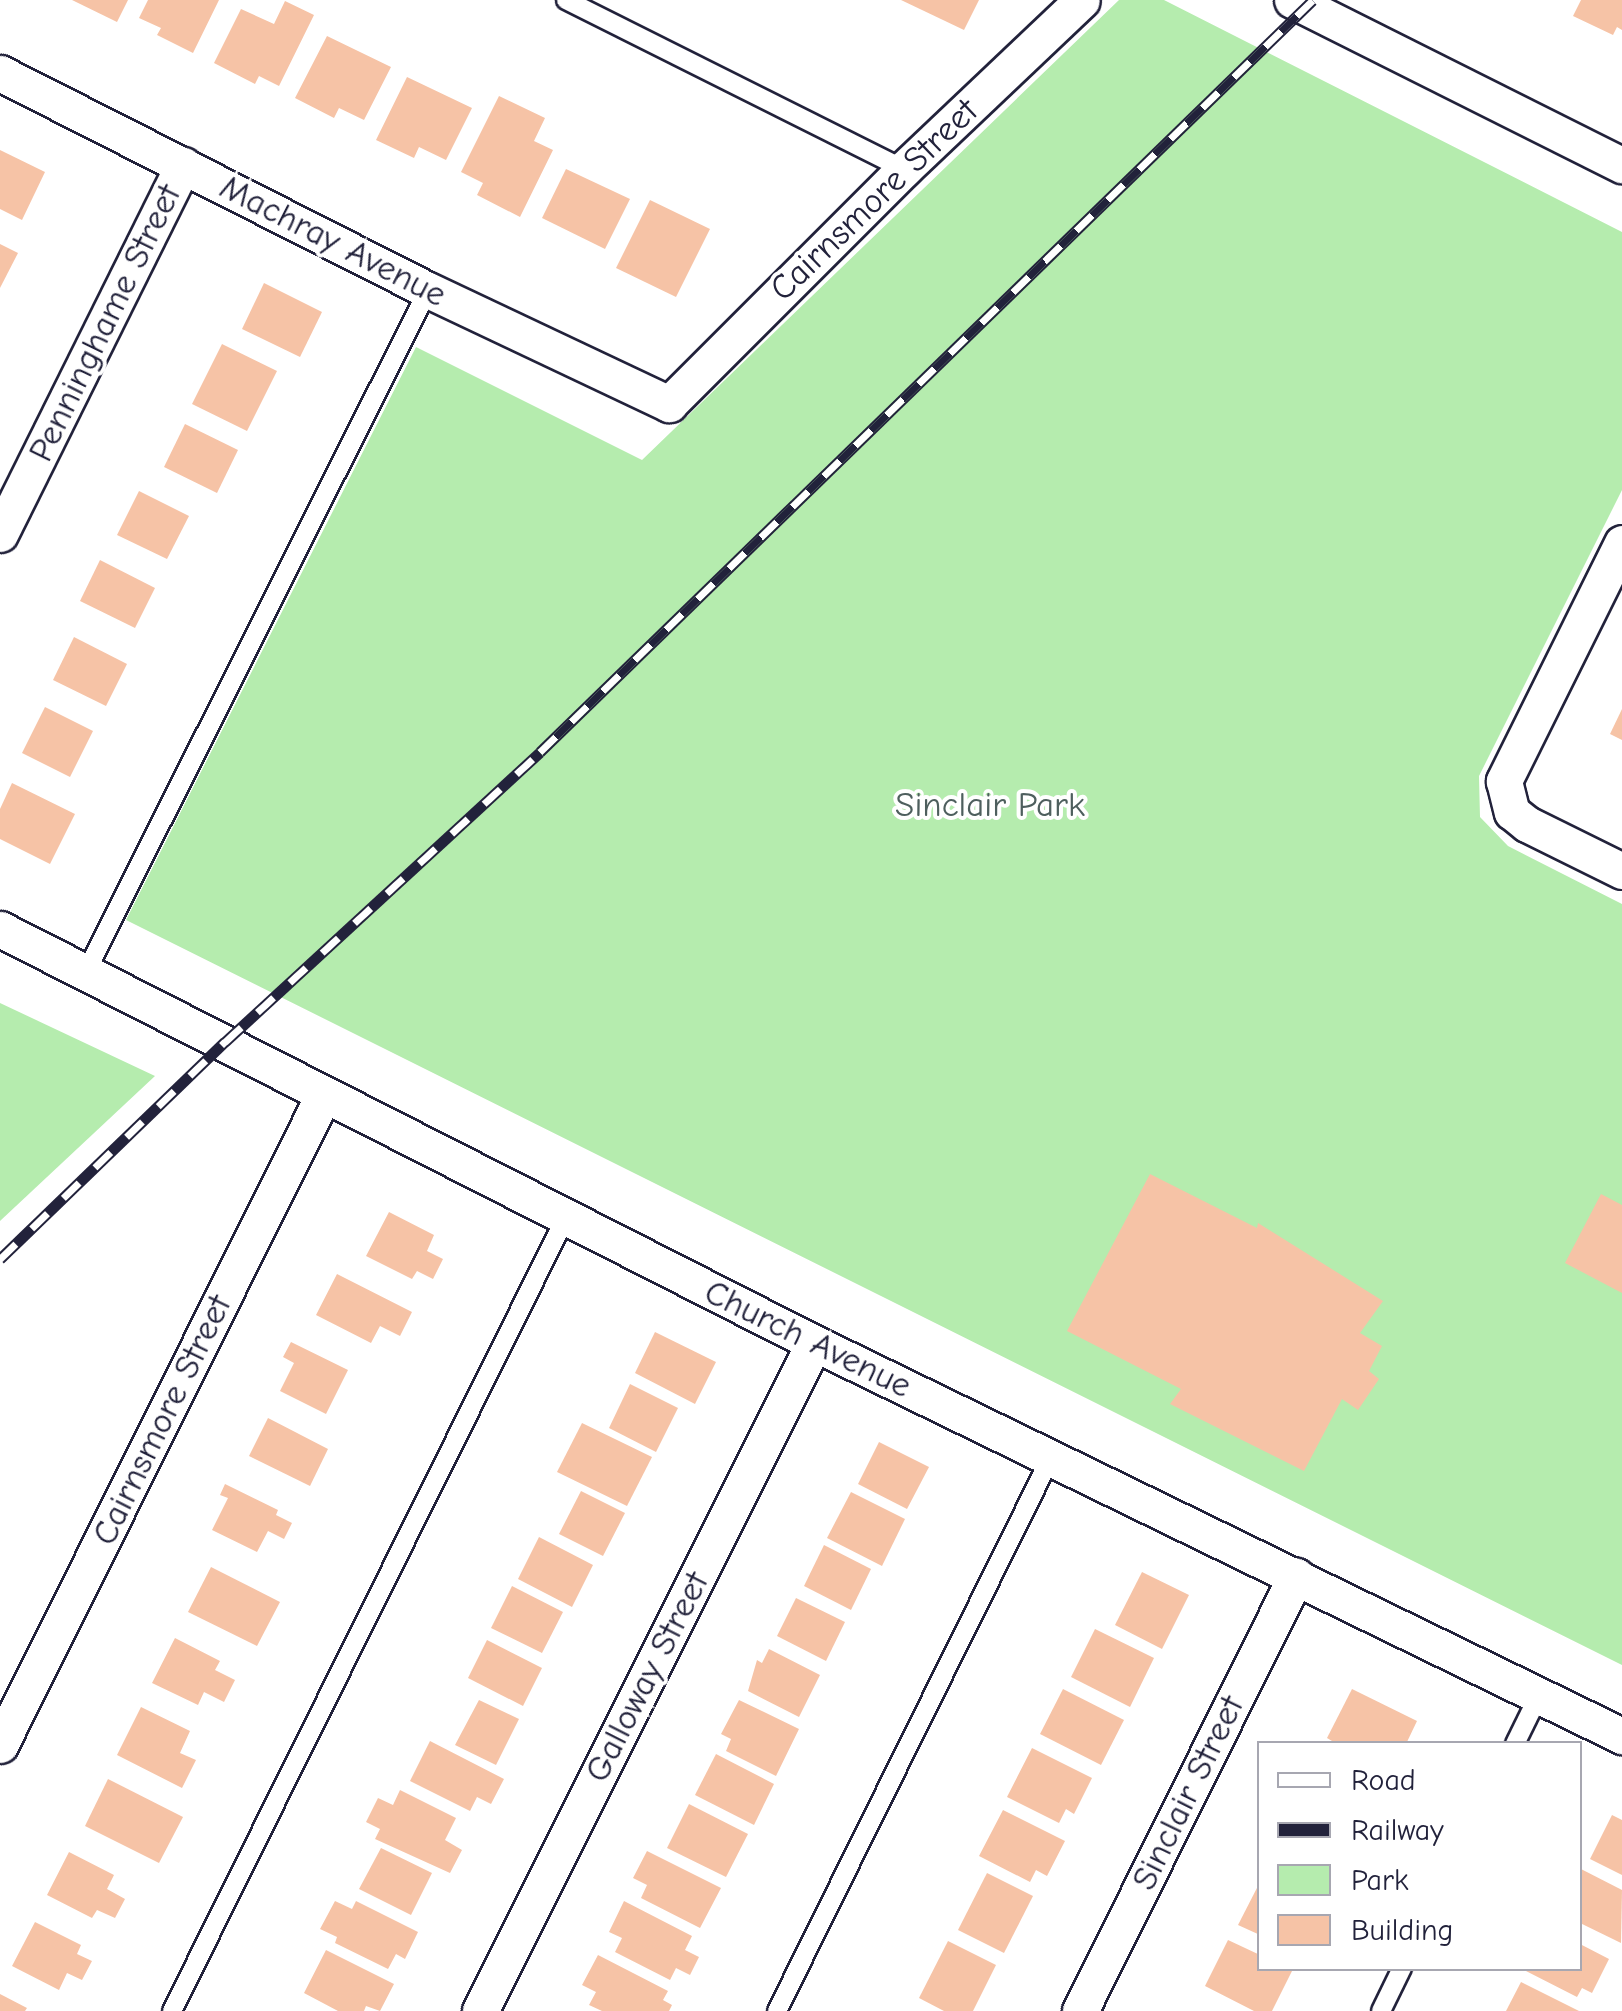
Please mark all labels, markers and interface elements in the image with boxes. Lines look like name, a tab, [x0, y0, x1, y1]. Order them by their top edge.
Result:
street label: Cairnsmore Street	[761, 90, 987, 310]
street label: Machray Avenue	[213, 166, 453, 316]
street label: Penninghame Street	[20, 178, 190, 468]
park label: Sinclair Park	[895, 784, 1085, 826]
street label: Church Avenue	[698, 1271, 918, 1407]
street label: Cairnsmore Street	[83, 1288, 241, 1552]
street label: Galloway Street	[576, 1565, 718, 1789]
street label: Sinclair Street	[1123, 1689, 1253, 1897]
legend	[1257, 1741, 1582, 1971]
text: Road	[1351, 1763, 1416, 1798]
text: Railway	[1351, 1813, 1444, 1848]
text: Park	[1351, 1863, 1408, 1898]
text: Building	[1351, 1913, 1454, 1948]

